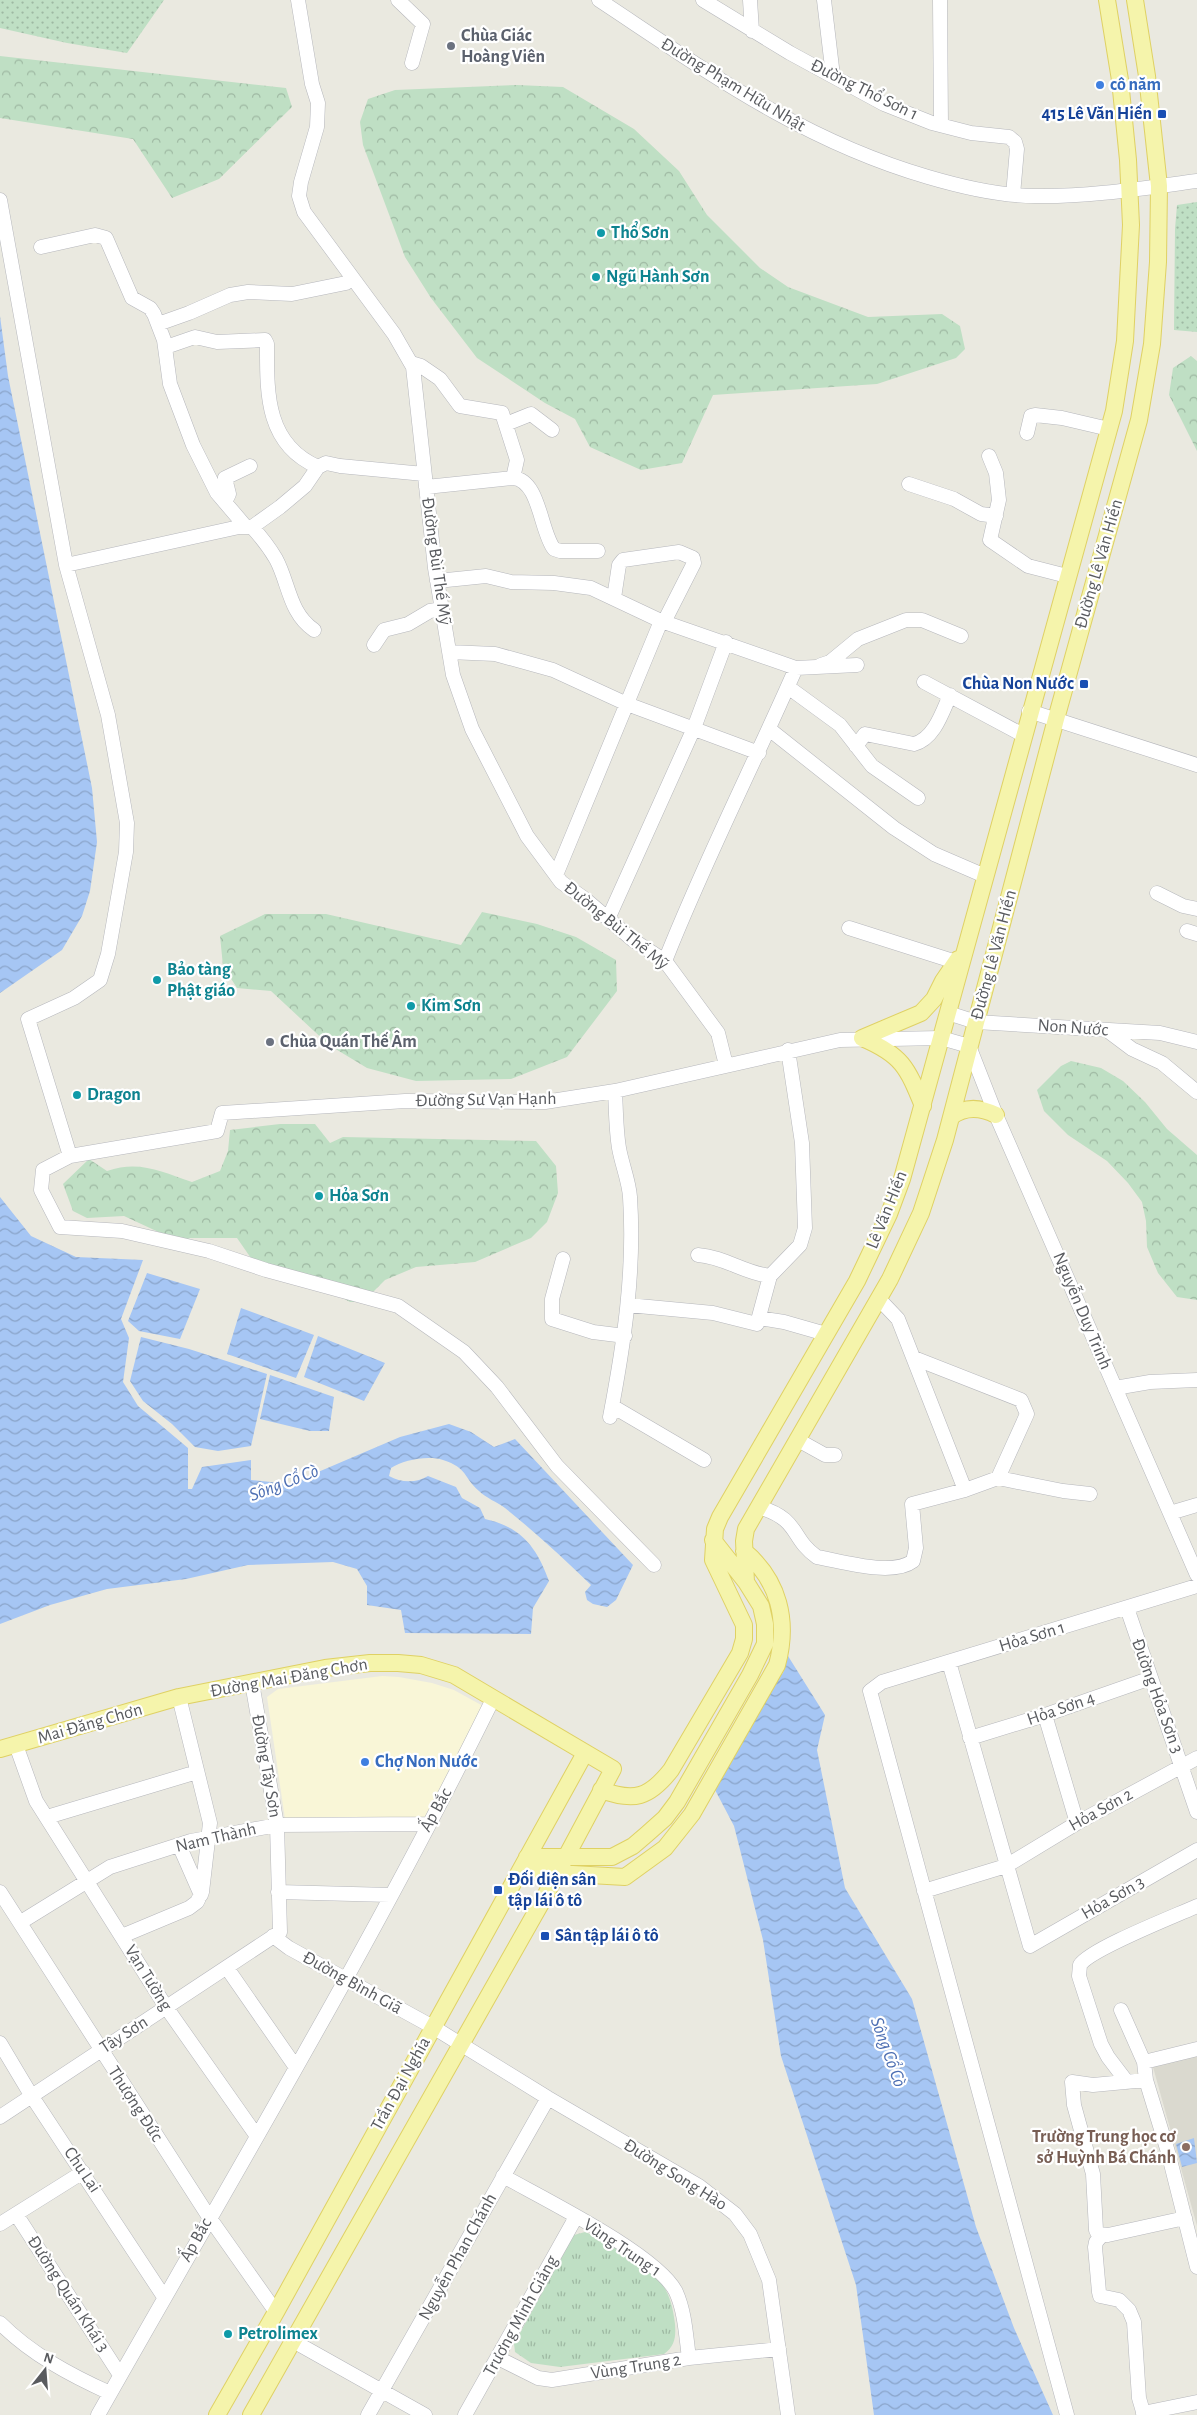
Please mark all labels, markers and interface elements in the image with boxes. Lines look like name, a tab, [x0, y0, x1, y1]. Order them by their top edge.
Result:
place label: Chùa Giác Hoàng Viên	[461, 27, 545, 66]
street label: Đường Phạm Hữu Nhật	[657, 35, 809, 135]
marker: Chùa Giác Hoàng Viên	[445, 40, 457, 52]
street label: Đường Thổ Sơn 1	[807, 54, 921, 124]
place label: cô năm	[1110, 76, 1161, 94]
marker: cô năm	[1094, 79, 1106, 91]
place label: 415 Lê Văn Hiến	[1042, 103, 1152, 123]
marker: 415 Lê Văn Hiến	[1156, 108, 1168, 120]
place label: Thổ Sơn	[611, 221, 669, 242]
marker: Thổ Sơn	[595, 227, 607, 239]
place label: Ngũ Hành Sơn	[606, 268, 710, 286]
marker: Ngũ Hành Sơn	[590, 271, 602, 283]
street label: Đường Bùi Thế Mỹ	[418, 496, 455, 626]
street label: Đường Lê Văn Hiến	[1071, 497, 1126, 631]
place label: Chùa Non Nước	[962, 675, 1074, 693]
marker: Chùa Non Nước	[1078, 678, 1090, 690]
street label: Đường Bùi Thế Mỹ	[560, 878, 673, 974]
street label: Đường Lê Văn Hiến	[967, 888, 1020, 1022]
place label: Bảo tàng Phật giáo	[167, 961, 235, 1000]
marker: Bảo tàng Phật giáo	[151, 974, 163, 986]
place label: Kim Sơn	[421, 997, 481, 1015]
marker: Kim Sơn	[405, 1000, 417, 1012]
street label: Non Nước	[1037, 1017, 1109, 1039]
place label: Chùa Quán Thế Âm	[280, 1030, 417, 1051]
marker: Chùa Quán Thế Âm	[264, 1036, 276, 1048]
place label: Dragon	[87, 1086, 141, 1104]
marker: Dragon	[71, 1089, 83, 1101]
street label: Đường Sư Vạn Hạnh	[415, 1090, 557, 1110]
street label: Lê Văn Hiến	[862, 1168, 911, 1252]
place label: Hỏa Sơn	[329, 1187, 389, 1205]
marker: Hỏa Sơn	[313, 1190, 325, 1202]
street label: Nguyễn Duy Trinh	[1049, 1249, 1117, 1372]
water label: Sông Cổ Cò	[246, 1460, 322, 1505]
street label: Hỏa Sơn 1	[997, 1618, 1067, 1656]
street label: Đường Hỏa Sơn 3	[1128, 1636, 1186, 1756]
street label: Đường Mai Đăng Chơn	[209, 1655, 369, 1701]
street label: Hỏa Sơn 4	[1025, 1689, 1098, 1729]
street label: Mai Đăng Chơn	[36, 1700, 144, 1748]
street label: Đường Tây Sơn	[248, 1713, 284, 1819]
place label: Chợ Non Nước	[375, 1753, 478, 1771]
marker: Chợ Non Nước	[359, 1756, 371, 1768]
street label: Ấp Bắc	[412, 1783, 455, 1835]
street label: Hỏa Sơn 2	[1066, 1785, 1136, 1835]
street label: Nam Thành	[174, 1820, 258, 1856]
place label: Đối diện sân tập lái ô tô	[508, 1869, 596, 1910]
street label: Hỏa Sơn 3	[1079, 1873, 1147, 1923]
marker: Đối diện sân tập lái ô tô	[492, 1884, 504, 1896]
place label: Sân tập lái ô tô	[555, 1927, 659, 1945]
marker: Sân tập lái ô tô	[539, 1930, 551, 1942]
street label: Vạn Tường	[121, 1942, 175, 2014]
street label: Đường Bình Giã	[299, 1948, 405, 2018]
street label: Tây Sơn	[97, 2013, 151, 2057]
water label: Sông Cổ Cò	[867, 2014, 910, 2090]
street label: Trần Đại Nghĩa	[367, 2034, 434, 2134]
street label: Thượng Đức	[104, 2063, 166, 2145]
place label: Trường Trung học cơ sở Huỳnh Bá Chánh	[1032, 2128, 1176, 2167]
street label: Đường Song Hào	[620, 2136, 730, 2214]
marker: Trường Trung học cơ sở Huỳnh Bá Chánh	[1180, 2141, 1192, 2153]
street label: Chu Lai	[60, 2144, 104, 2196]
street label: Nguyễn Phan Chánh	[414, 2189, 500, 2324]
street label: Ấp Bắc	[172, 2213, 215, 2265]
street label: Vùng Trung 1	[580, 2216, 664, 2280]
street label: Đường Quán Khái 3	[24, 2233, 112, 2355]
street label: Trương Minh Giảng	[480, 2252, 562, 2379]
place label: Petrolimex	[238, 2325, 319, 2343]
marker: Petrolimex	[222, 2328, 234, 2340]
north arrow	[20, 2345, 70, 2395]
text: N	[42, 2350, 55, 2367]
street label: Vùng Trung 2	[590, 2351, 682, 2383]

